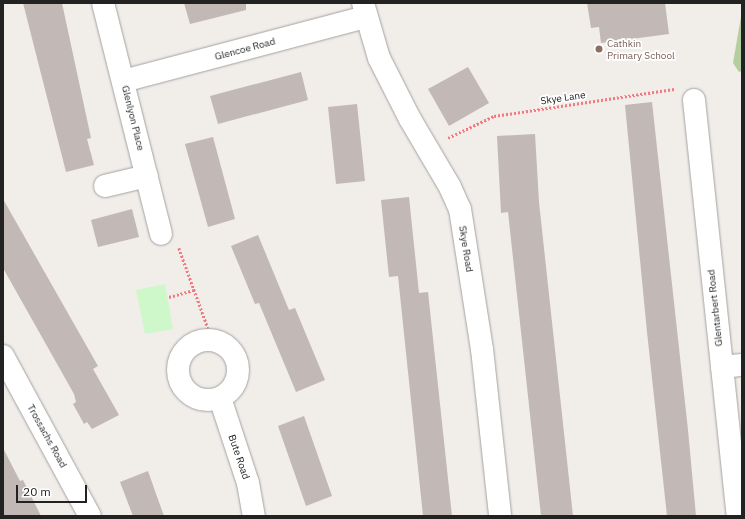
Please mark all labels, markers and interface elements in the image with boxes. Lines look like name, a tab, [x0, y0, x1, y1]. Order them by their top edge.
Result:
street label: Glencoe Road	[213, 35, 277, 63]
place label: Cathkin Primary School	[607, 37, 675, 60]
marker: Cathkin Primary School	[594, 44, 604, 54]
street label: Glenlyon Place	[119, 84, 147, 152]
street label: Skye Lane	[540, 89, 586, 107]
street label: Skye Road	[456, 225, 476, 273]
street label: Glentarbert Road	[705, 269, 725, 347]
street label: Trossachs Road	[25, 402, 69, 470]
street label: Bute Road	[226, 433, 252, 481]
scale bar	[18, 477, 89, 503]
text: 20 m	[23, 484, 51, 499]

